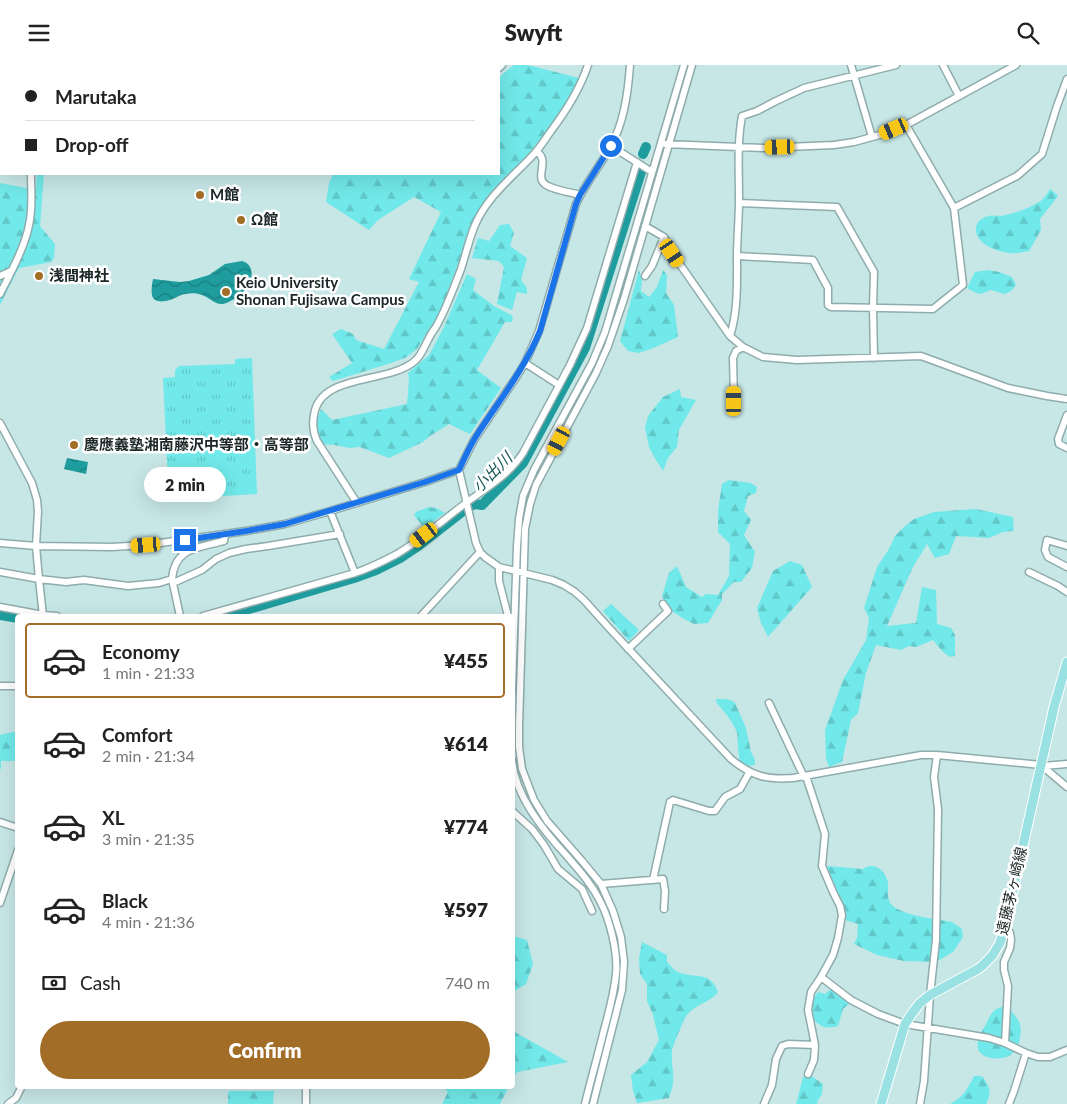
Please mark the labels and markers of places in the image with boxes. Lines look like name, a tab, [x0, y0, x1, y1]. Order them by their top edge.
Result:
place label: Μ館	[210, 185, 239, 203]
marker: Μ館	[194, 189, 206, 201]
place label: Ω館	[251, 210, 278, 228]
marker: Ω館	[235, 214, 247, 226]
place label: 浅間神社	[49, 266, 109, 284]
marker: 浅間神社	[33, 270, 45, 282]
place label: Keio University Shonan Fujisawa Campus	[236, 273, 405, 308]
marker: Keio University Shonan Fujisawa Campus	[220, 286, 232, 298]
place label: 慶應義塾湘南藤沢中等部・高等部	[84, 435, 309, 453]
marker: 慶應義塾湘南藤沢中等部・高等部	[68, 439, 80, 451]

